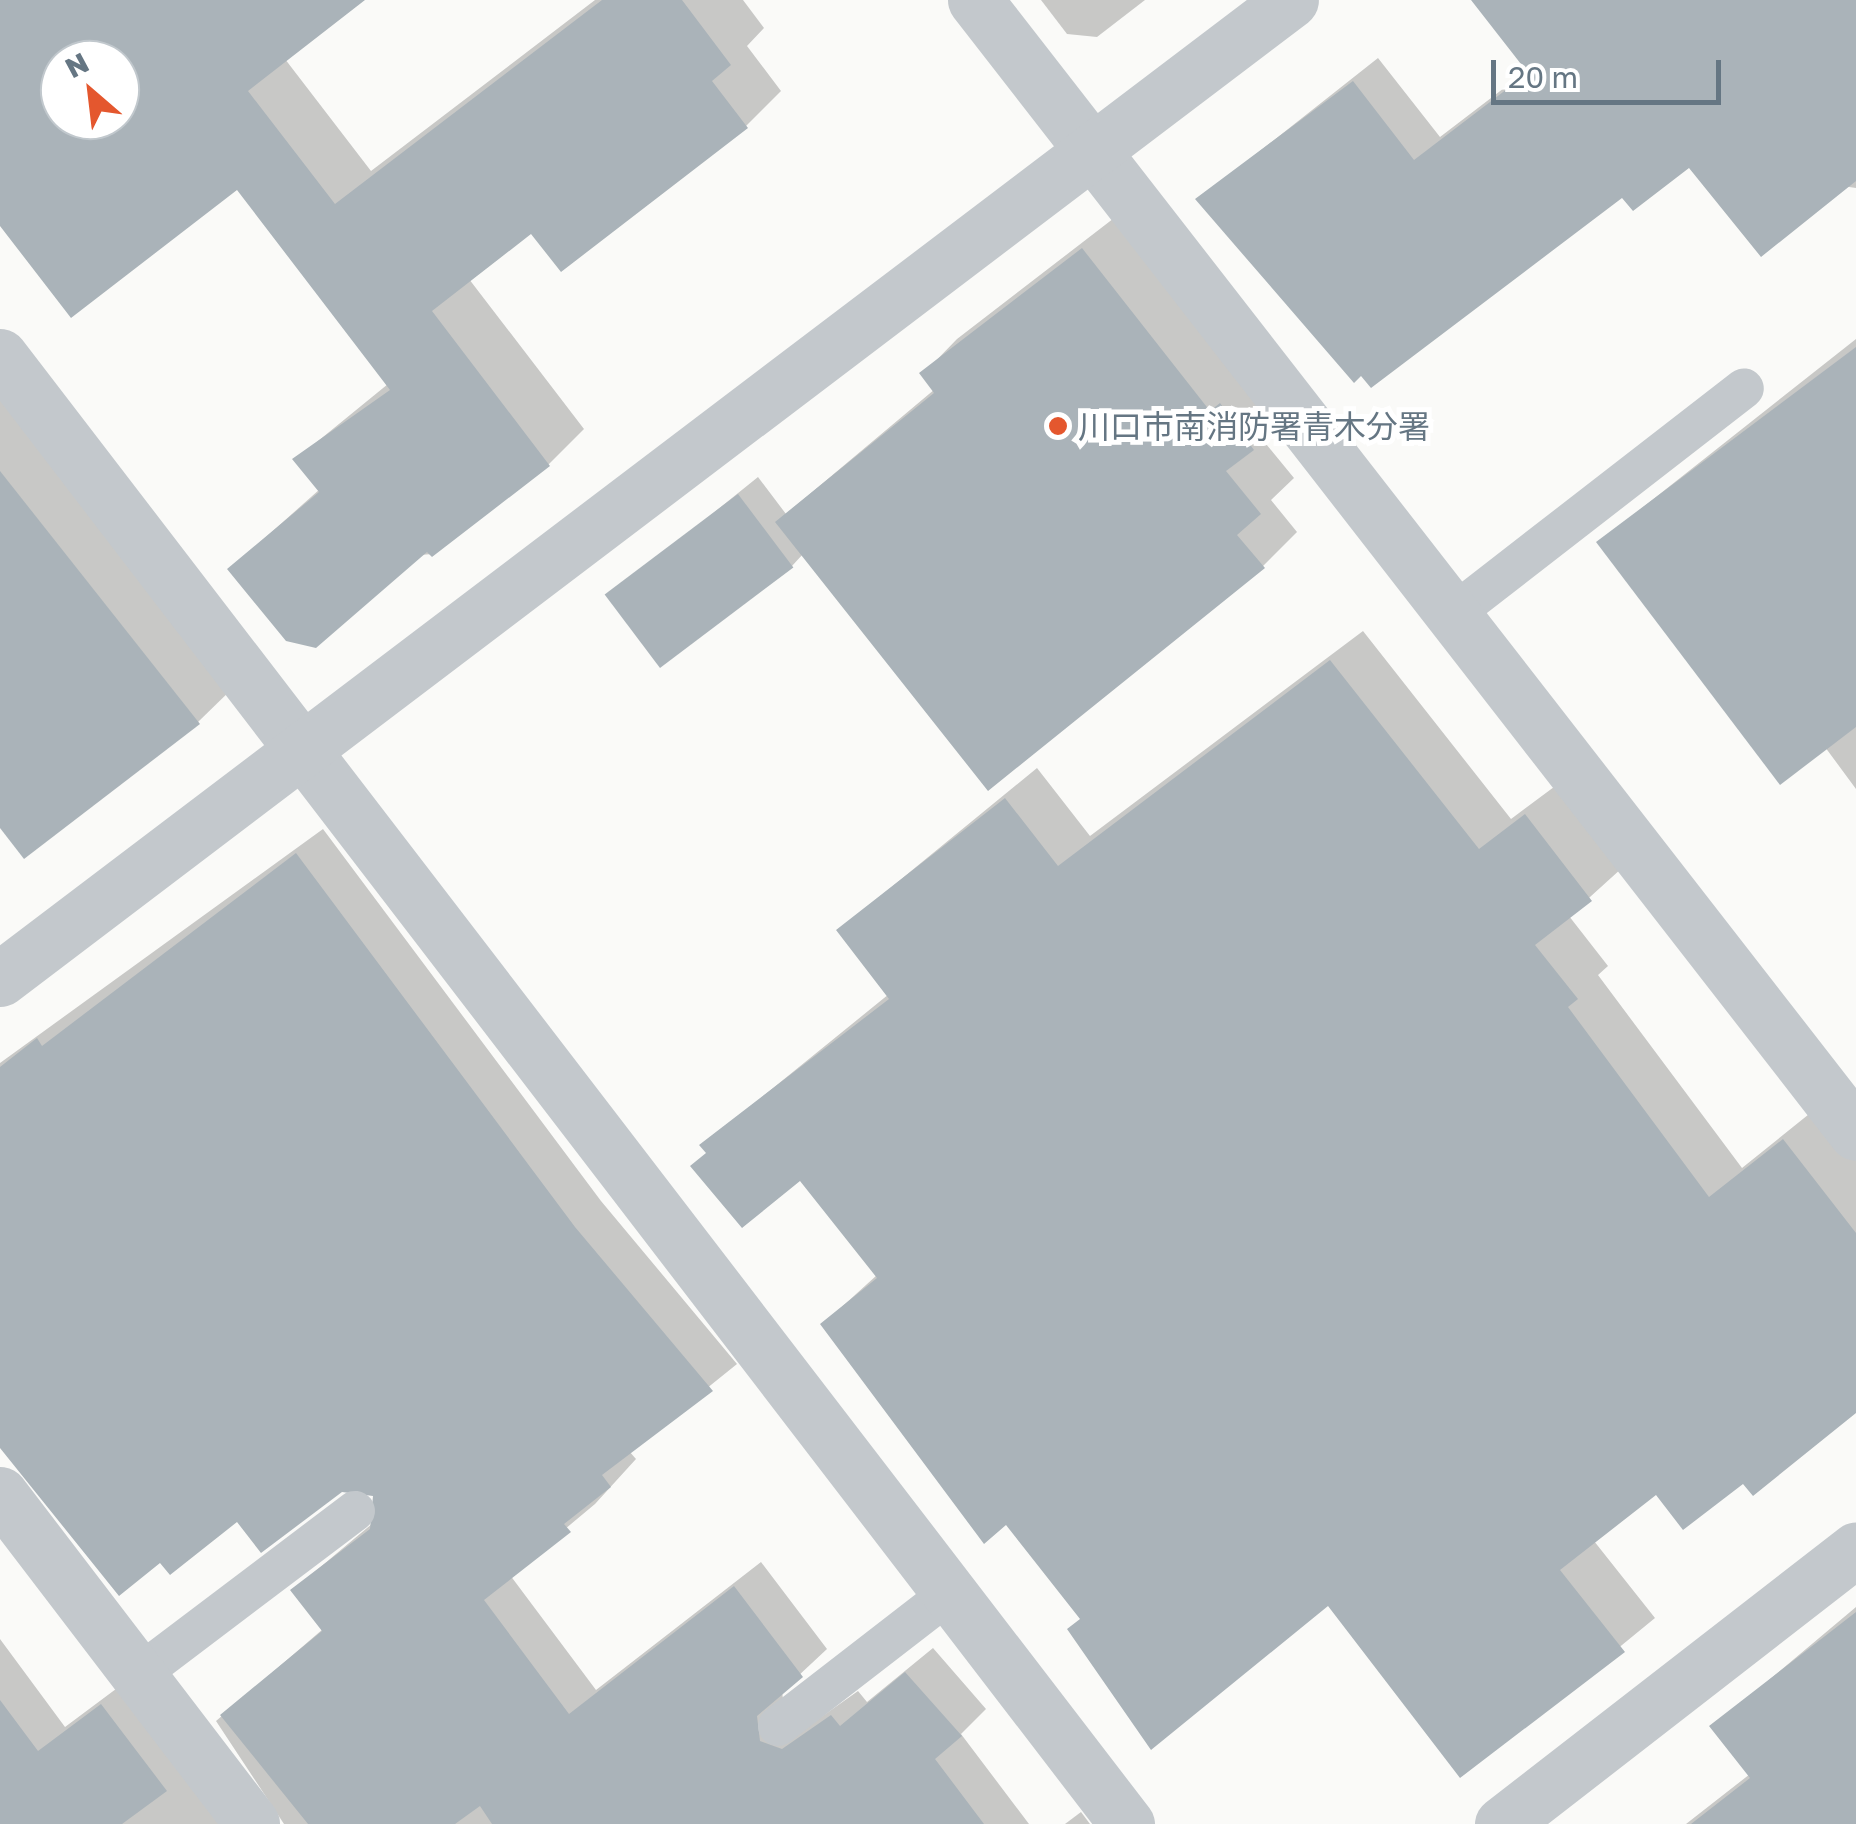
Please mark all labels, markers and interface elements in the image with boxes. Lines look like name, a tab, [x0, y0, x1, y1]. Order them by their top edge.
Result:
north arrow	[40, 40, 140, 140]
scale bar	[1496, 40, 1726, 102]
text: N	[59, 45, 94, 84]
text: 20 m	[1508, 59, 1578, 95]
place label: 川口市南消防署青木分署	[1078, 407, 1430, 445]
marker: 川口市南消防署青木分署	[1047, 415, 1069, 437]

